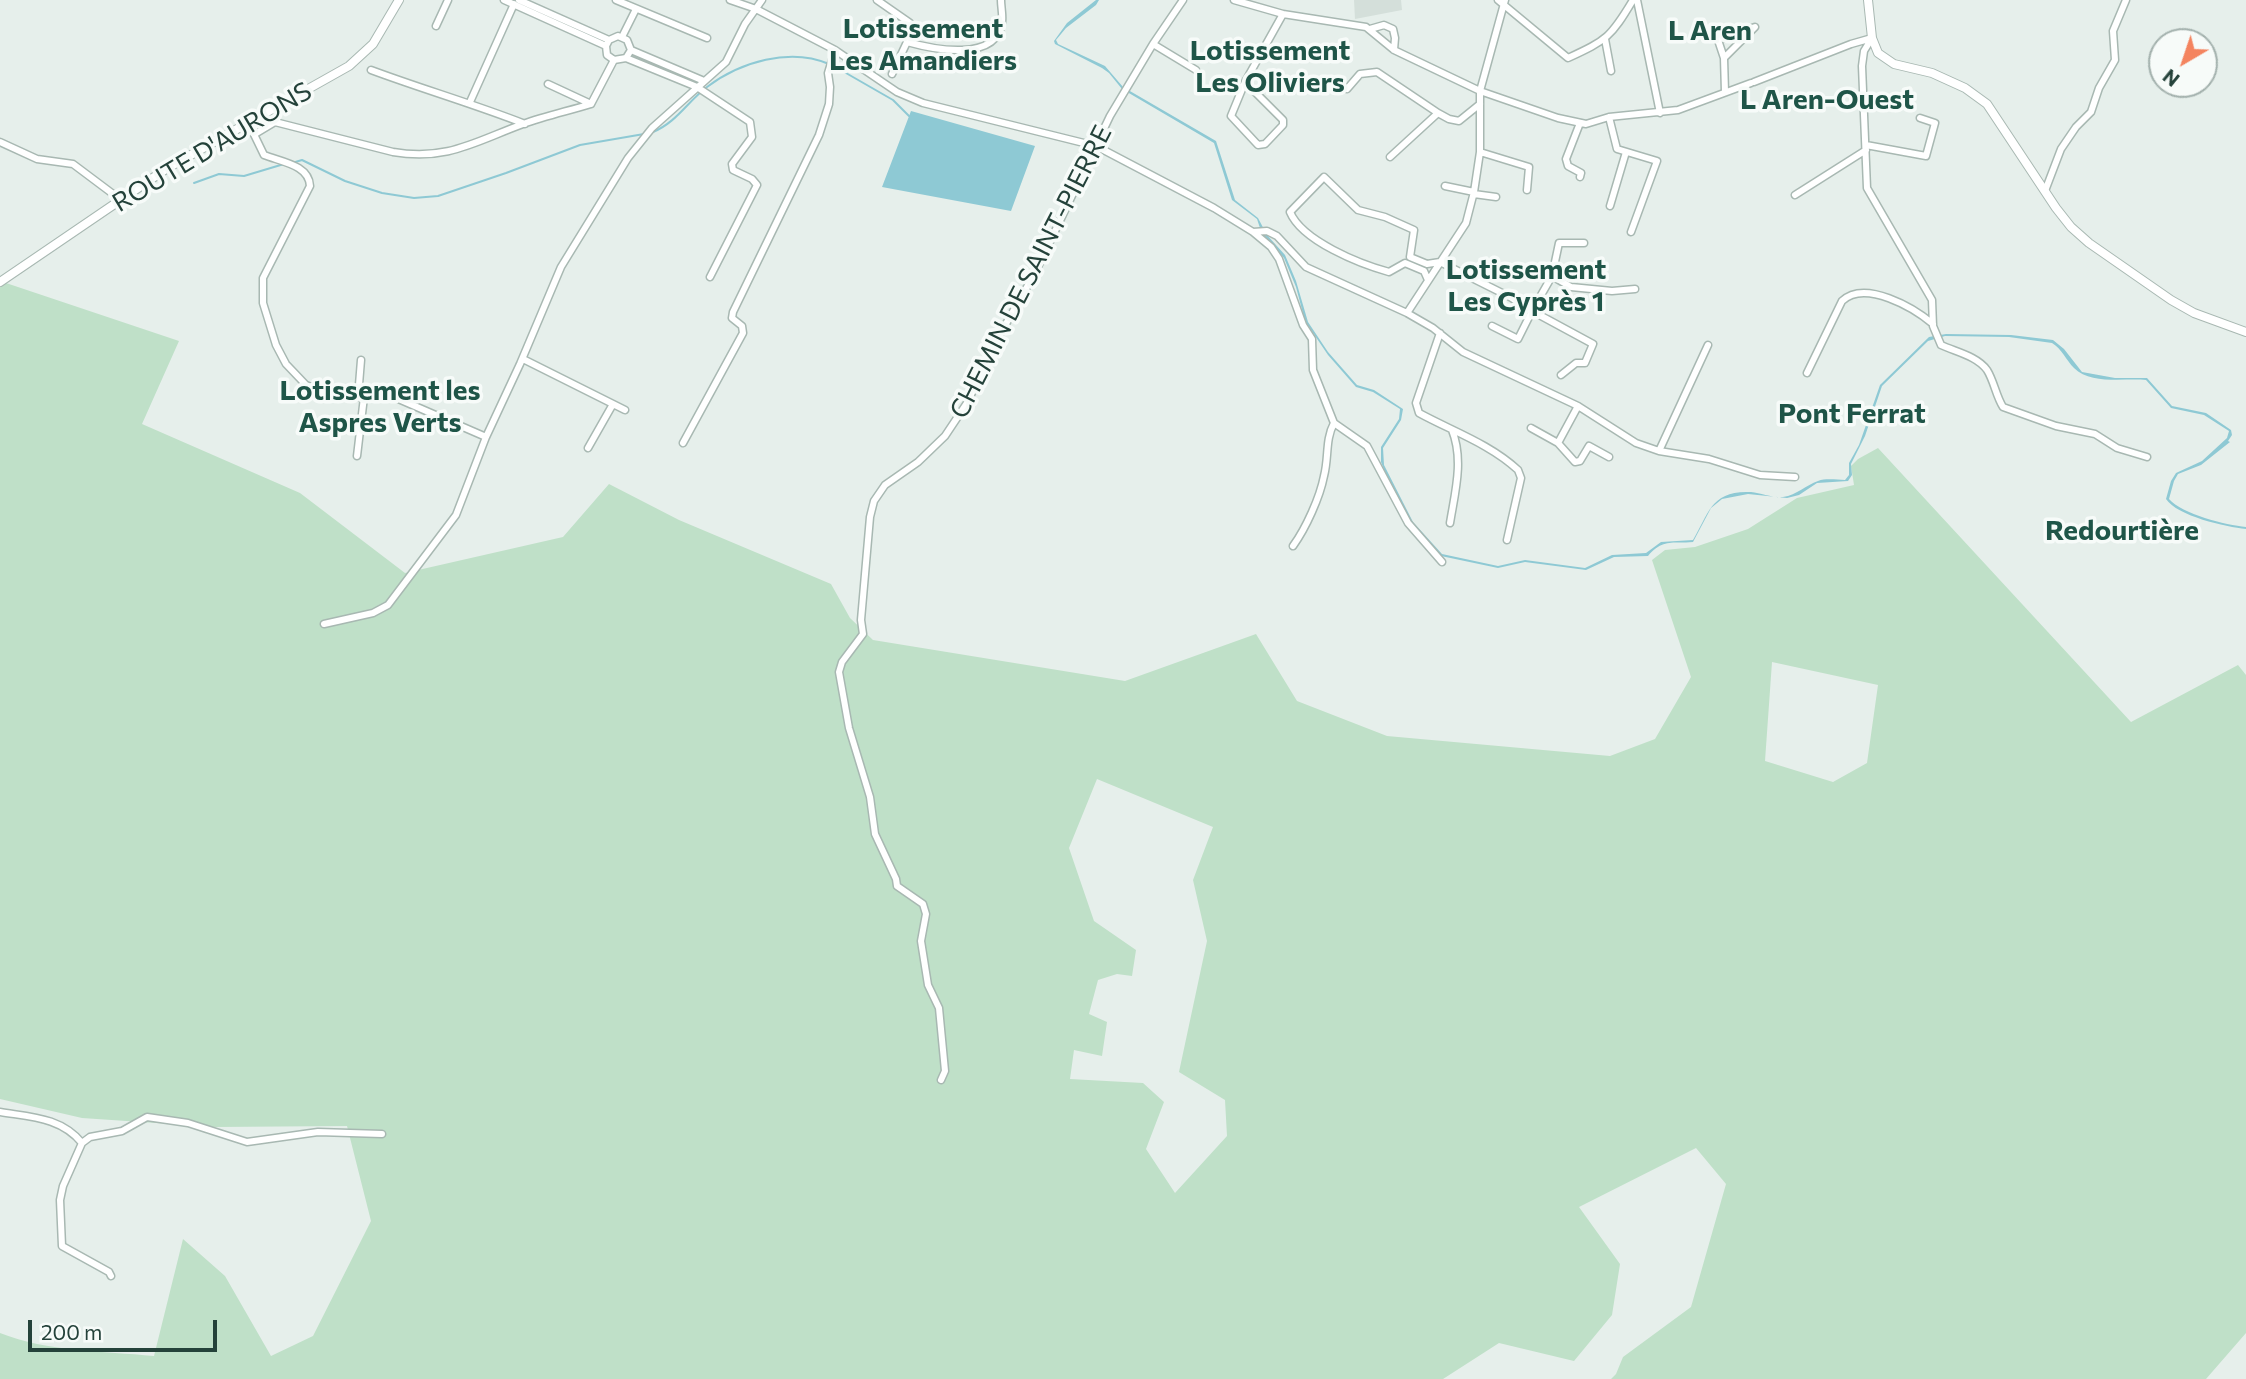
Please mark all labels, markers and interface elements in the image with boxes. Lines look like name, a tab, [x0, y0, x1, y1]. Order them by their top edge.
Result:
district label: Lotissement Les Amandiers	[829, 12, 1017, 78]
district label: L Aren	[1668, 14, 1752, 48]
north arrow	[2148, 28, 2218, 98]
district label: Lotissement Les Oliviers	[1190, 34, 1350, 100]
text: N	[2158, 65, 2184, 92]
street label: ROUTE D'AURONS	[107, 75, 317, 219]
district label: L Aren-Ouest	[1740, 83, 1914, 117]
street label: CHEMIN DE SAINT-PIERRE	[943, 120, 1119, 424]
district label: Lotissement Les Cyprès 1	[1446, 253, 1606, 319]
district label: Lotissement les Aspres Verts	[279, 374, 481, 440]
district label: Pont Ferrat	[1778, 397, 1926, 431]
district label: Redourtière	[2045, 514, 2199, 548]
scale bar	[32, 1306, 220, 1350]
text: 200 m	[41, 1319, 102, 1344]

